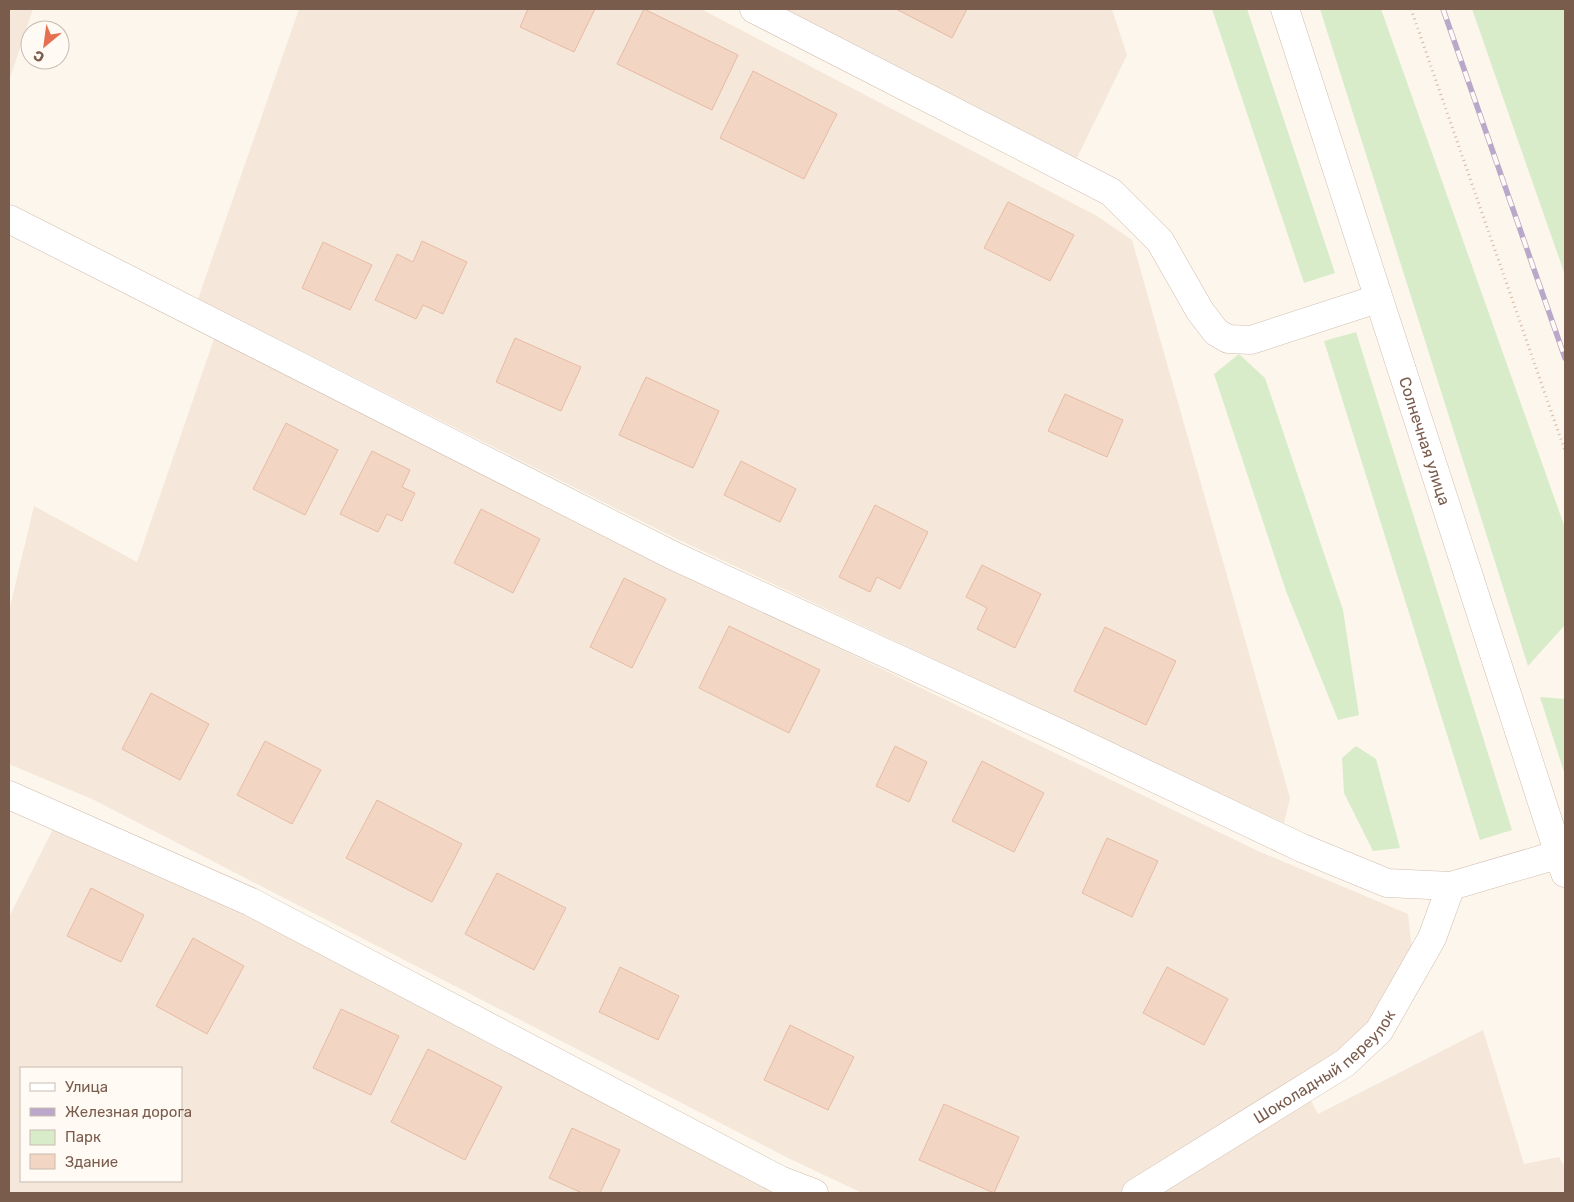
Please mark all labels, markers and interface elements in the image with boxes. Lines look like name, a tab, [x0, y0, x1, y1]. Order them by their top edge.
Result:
north arrow	[20, 20, 70, 70]
text: С	[30, 46, 47, 66]
street label: Солнечная улица	[1395, 374, 1454, 508]
street label: Шоколадный переулок	[1250, 1006, 1399, 1128]
legend	[20, 1067, 182, 1182]
text: Улица	[65, 1078, 108, 1096]
text: Железная дорога	[65, 1103, 192, 1121]
text: Парк	[65, 1128, 101, 1146]
text: Здание	[65, 1153, 118, 1171]

